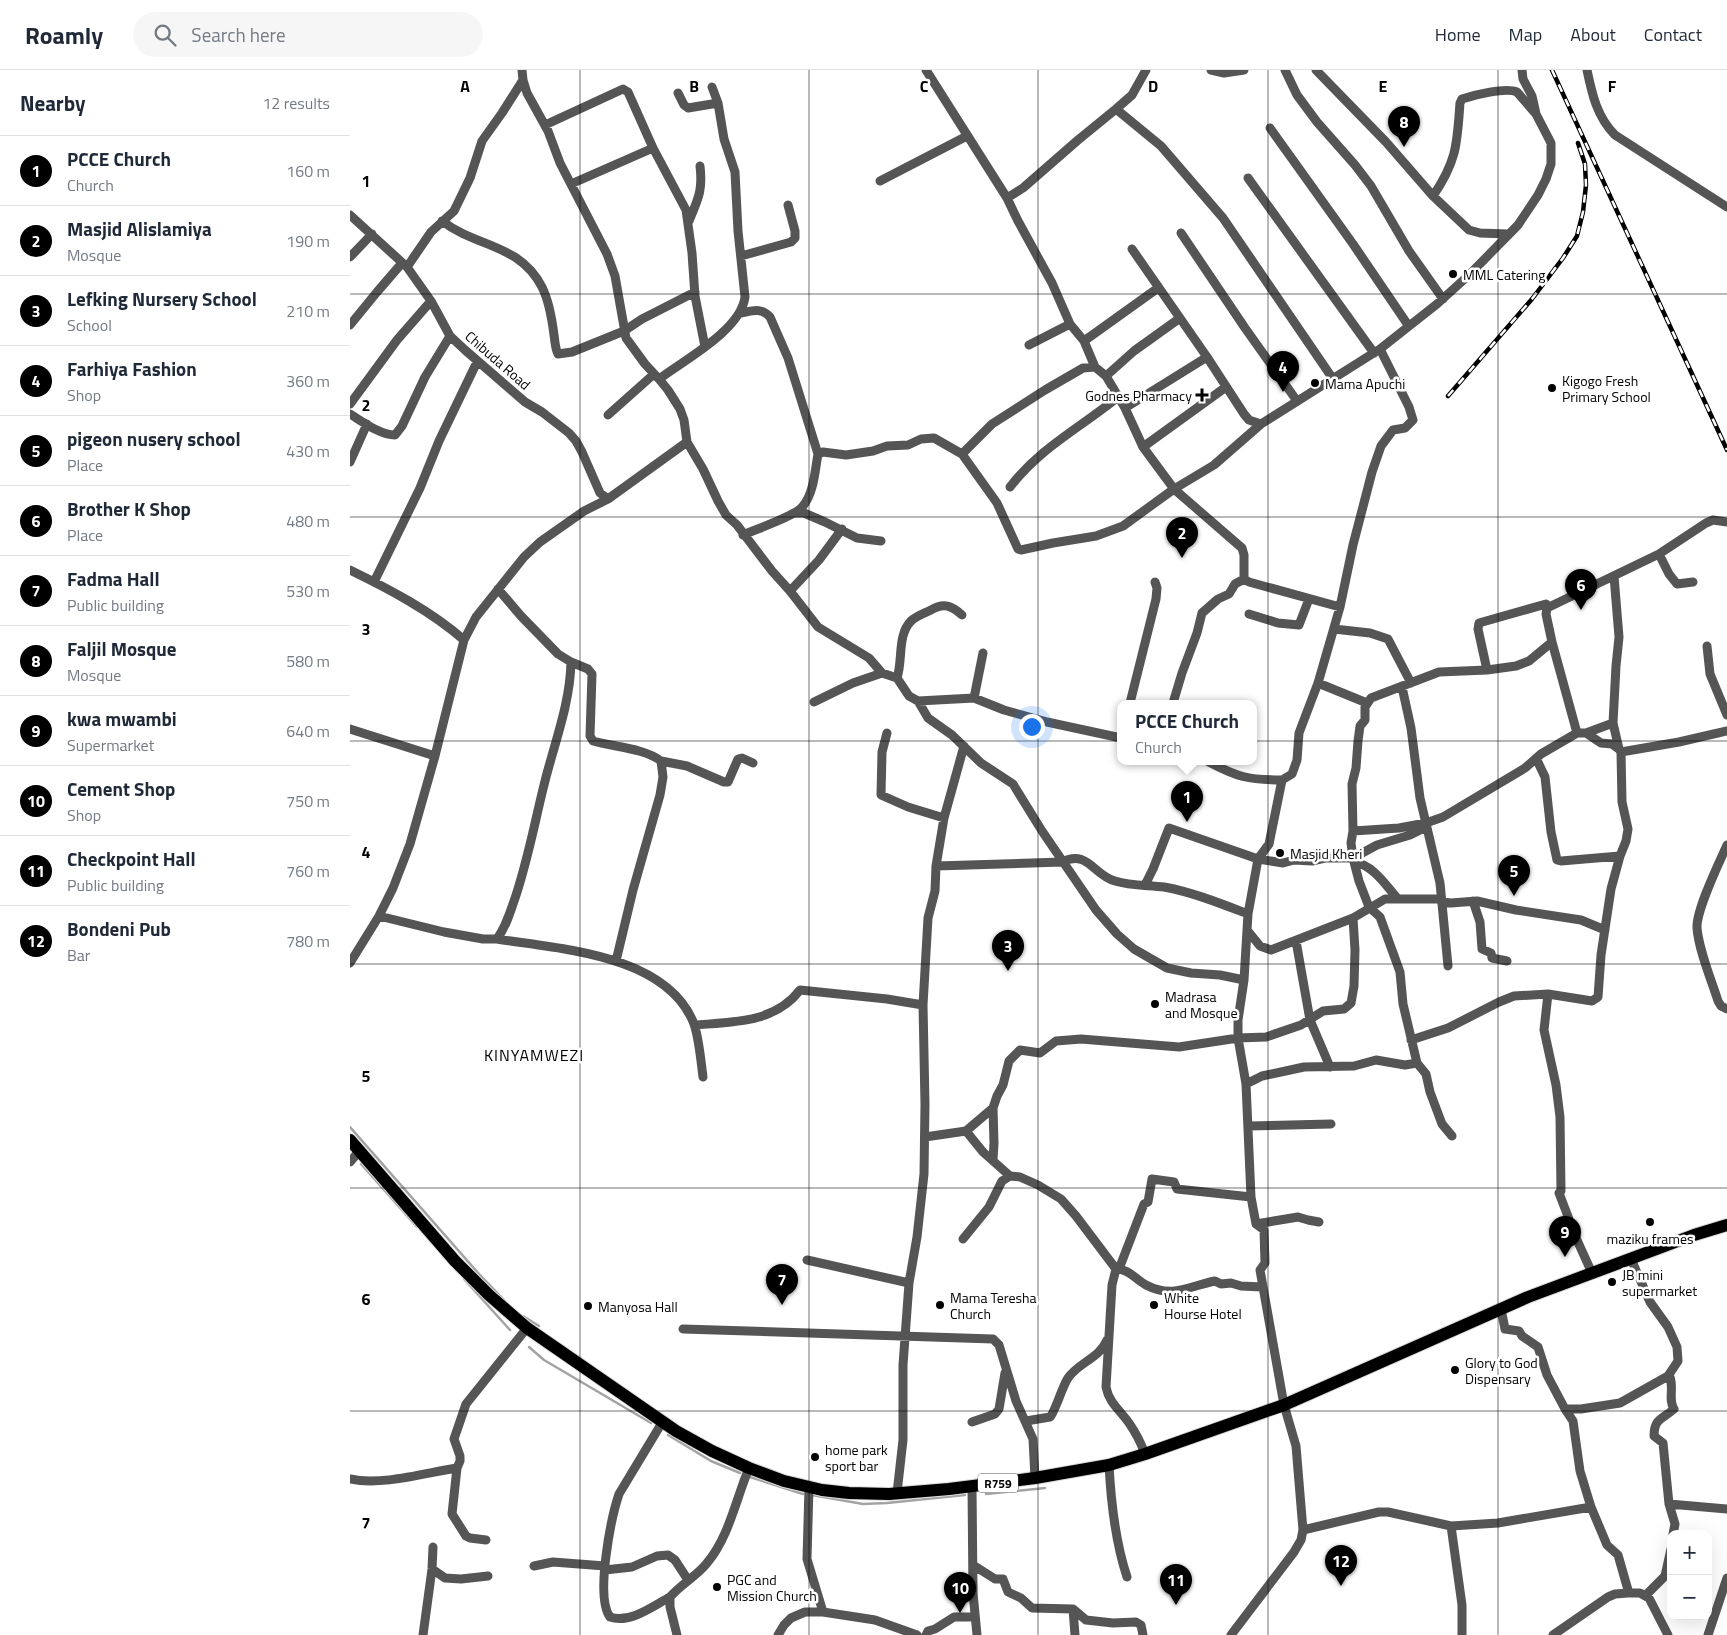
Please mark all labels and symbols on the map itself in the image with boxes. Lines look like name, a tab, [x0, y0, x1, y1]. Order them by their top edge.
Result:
text: A	[460, 74, 470, 98]
text: B	[689, 74, 699, 98]
text: C	[920, 74, 929, 98]
text: D	[1148, 74, 1158, 98]
text: E	[1379, 74, 1388, 98]
text: F	[1608, 74, 1617, 98]
pin: 8	[1388, 106, 1420, 147]
text: 1	[362, 169, 370, 193]
place label: MML Catering	[1463, 264, 1546, 285]
marker: MML Catering	[1447, 268, 1459, 280]
street label: Chibuda Road	[461, 326, 535, 394]
pin: 4	[1267, 351, 1299, 392]
place label: Kigogo Fresh Primary School	[1562, 370, 1651, 407]
place label: Mama Apuchi	[1325, 373, 1405, 394]
marker: Mama Apuchi	[1309, 377, 1321, 389]
marker: Kigogo Fresh Primary School	[1546, 382, 1558, 394]
place label: Godnes Pharmacy	[1085, 385, 1192, 406]
marker: Godnes Pharmacy	[1196, 389, 1208, 401]
text: 2	[362, 393, 370, 417]
pin: 2	[1166, 517, 1198, 558]
pin: 6	[1565, 569, 1597, 610]
text: 3	[362, 617, 370, 641]
your location	[1019, 714, 1045, 740]
pin: 1	[1171, 781, 1203, 822]
text: 4	[362, 840, 371, 864]
place label: Masjid Kheri	[1290, 843, 1362, 864]
marker: Masjid Kheri	[1274, 847, 1286, 859]
pin: 5	[1498, 855, 1530, 896]
pin: 3	[992, 930, 1024, 971]
place label: Madrasa and Mosque	[1165, 986, 1237, 1023]
marker: Madrasa and Mosque	[1149, 998, 1161, 1010]
district label: KINYAMWEZI	[484, 1043, 584, 1067]
text: 5	[362, 1064, 371, 1088]
pin: 9	[1549, 1216, 1581, 1257]
marker: maziku frames	[1644, 1216, 1656, 1228]
place label: maziku frames	[1606, 1228, 1694, 1249]
pin: 7	[766, 1264, 798, 1305]
place label: JB mini supermarket	[1622, 1264, 1697, 1301]
marker: JB mini supermarket	[1606, 1276, 1618, 1288]
text: 6	[362, 1287, 371, 1311]
place label: Mama Teresha Church	[950, 1287, 1037, 1324]
place label: White Hourse Hotel	[1164, 1287, 1242, 1324]
place label: Manyosa Hall	[598, 1296, 678, 1317]
marker: Mama Teresha Church	[934, 1299, 946, 1311]
marker: White Hourse Hotel	[1148, 1299, 1160, 1311]
marker: Manyosa Hall	[582, 1300, 594, 1312]
place label: Glory to God Dispensary	[1465, 1352, 1538, 1389]
marker: Glory to God Dispensary	[1449, 1364, 1461, 1376]
place label: home park sport bar	[825, 1439, 888, 1476]
marker: home park sport bar	[809, 1451, 821, 1463]
road number: R759	[978, 1474, 1018, 1492]
text: 7	[362, 1511, 370, 1535]
pin: 12	[1325, 1545, 1357, 1586]
pin: 11	[1160, 1564, 1192, 1605]
place label: PGC and Mission Church	[727, 1569, 817, 1606]
pin: 10	[944, 1572, 976, 1613]
marker: PGC and Mission Church	[711, 1581, 723, 1593]

